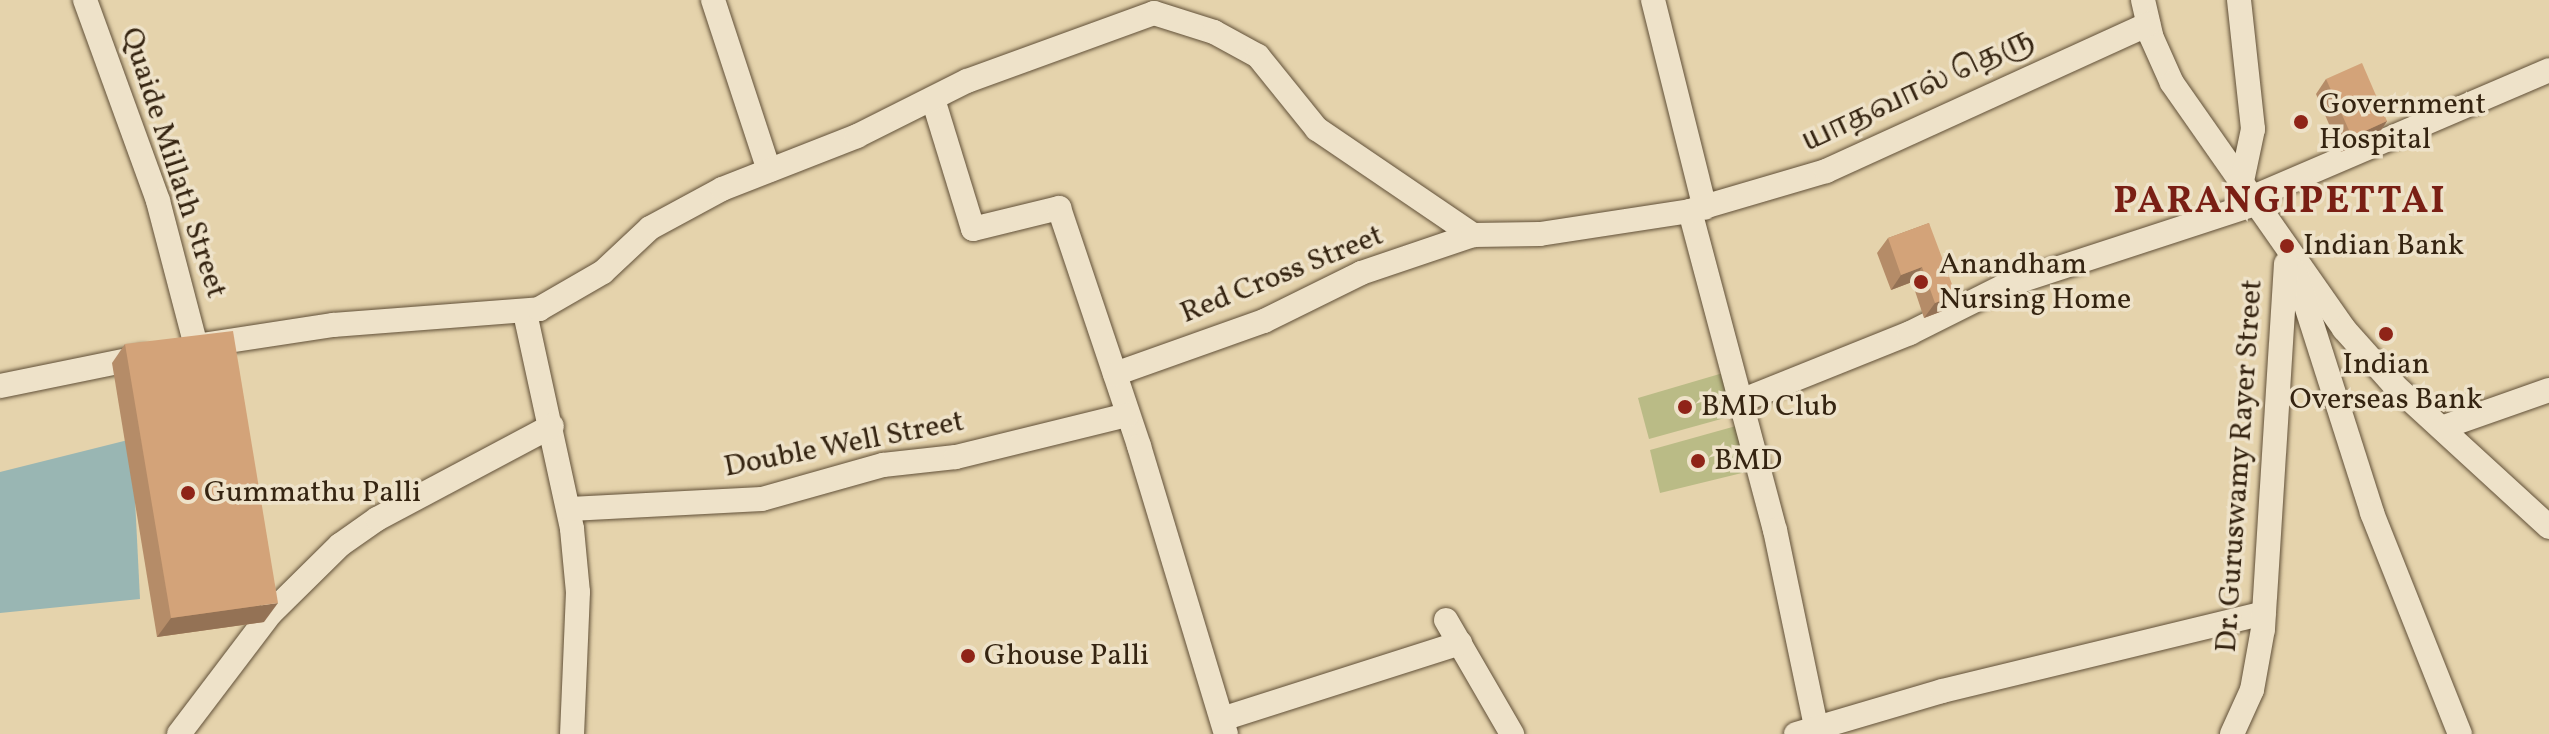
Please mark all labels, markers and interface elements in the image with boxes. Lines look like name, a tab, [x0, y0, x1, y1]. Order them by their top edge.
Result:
street label: யாதவால் தெரு	[1796, 21, 2040, 161]
street label: Quaide Millath Street	[112, 23, 234, 303]
place label: Government Hospital	[2319, 87, 2486, 158]
marker: Government Hospital	[2290, 111, 2312, 133]
district label: PARANGIPETTAI	[2113, 180, 2447, 226]
street label: Red Cross Street	[1175, 218, 1389, 332]
place label: Indian Bank	[2303, 228, 2464, 264]
marker: Indian Bank	[2278, 237, 2296, 255]
place label: Anandham Nursing Home	[1939, 247, 2131, 318]
marker: Anandham Nursing Home	[1910, 271, 1932, 293]
street label: Dr. Guruswamy Rayer Street	[2209, 278, 2271, 654]
marker: Indian Overseas Bank	[2377, 325, 2395, 343]
place label: Indian Overseas Bank	[2290, 347, 2482, 418]
place label: BMD Club	[1701, 389, 1837, 425]
marker: BMD Club	[1676, 398, 1694, 416]
street label: Double Well Street	[721, 404, 967, 486]
place label: BMD	[1714, 443, 1782, 479]
marker: BMD	[1689, 452, 1707, 470]
place label: Gummathu Palli	[204, 475, 421, 511]
marker: Gummathu Palli	[179, 484, 197, 502]
place label: Ghouse Palli	[984, 638, 1149, 674]
marker: Ghouse Palli	[959, 647, 977, 665]

